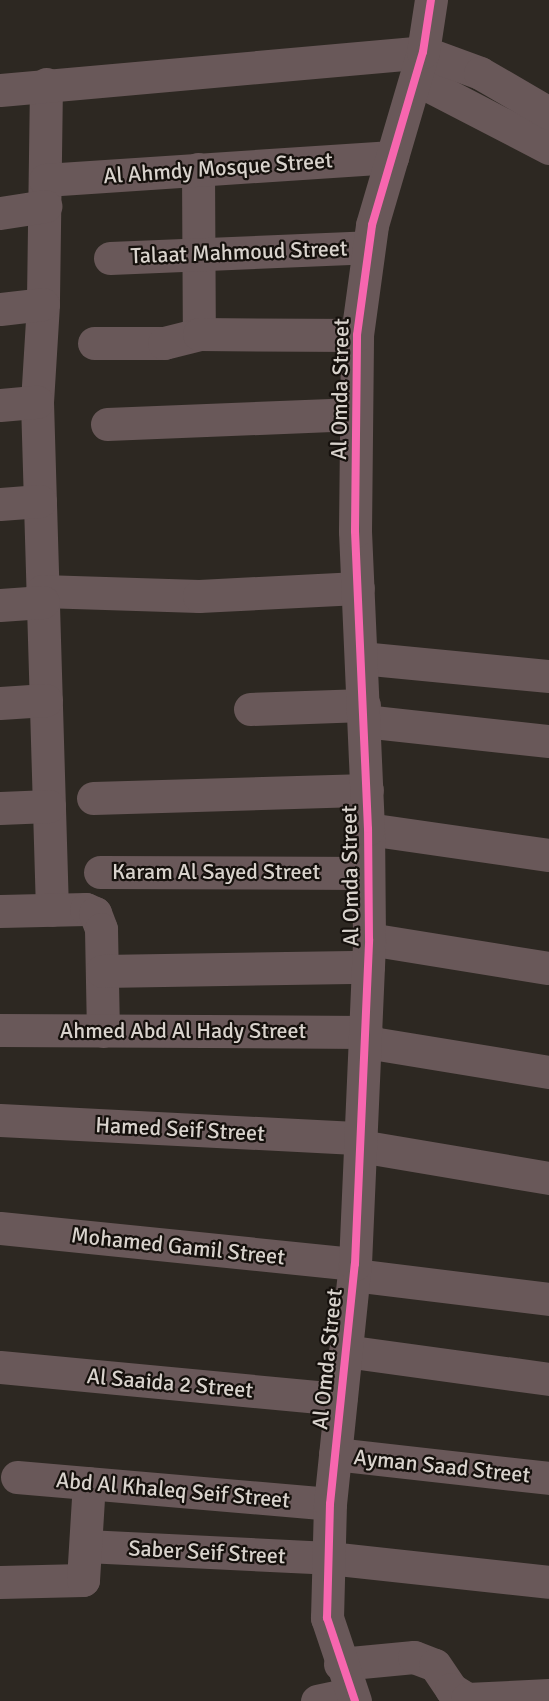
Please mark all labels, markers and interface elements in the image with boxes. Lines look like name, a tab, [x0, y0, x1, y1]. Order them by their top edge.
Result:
street label: Al Ahmdy Mosque Street	[102, 147, 334, 189]
street label: Talaat Mahmoud Street	[130, 235, 348, 269]
street label: Al Omda Street	[326, 318, 354, 460]
street label: Al Omda Street	[336, 805, 364, 947]
street label: Karam Al Sayed Street	[112, 859, 320, 885]
street label: Ahmed Abd Al Hady Street	[60, 1018, 306, 1044]
street label: Hamed Seif Street	[95, 1111, 265, 1147]
street label: Mohamed Gamil Street	[70, 1222, 286, 1270]
street label: Al Omda Street	[306, 1287, 348, 1431]
street label: Al Saaida 2 Street	[86, 1363, 254, 1403]
street label: Ayman Saad Street	[352, 1444, 532, 1488]
street label: Abd Al Khaleq Seif Street	[55, 1467, 291, 1513]
street label: Saber Seif Street	[128, 1535, 286, 1569]

